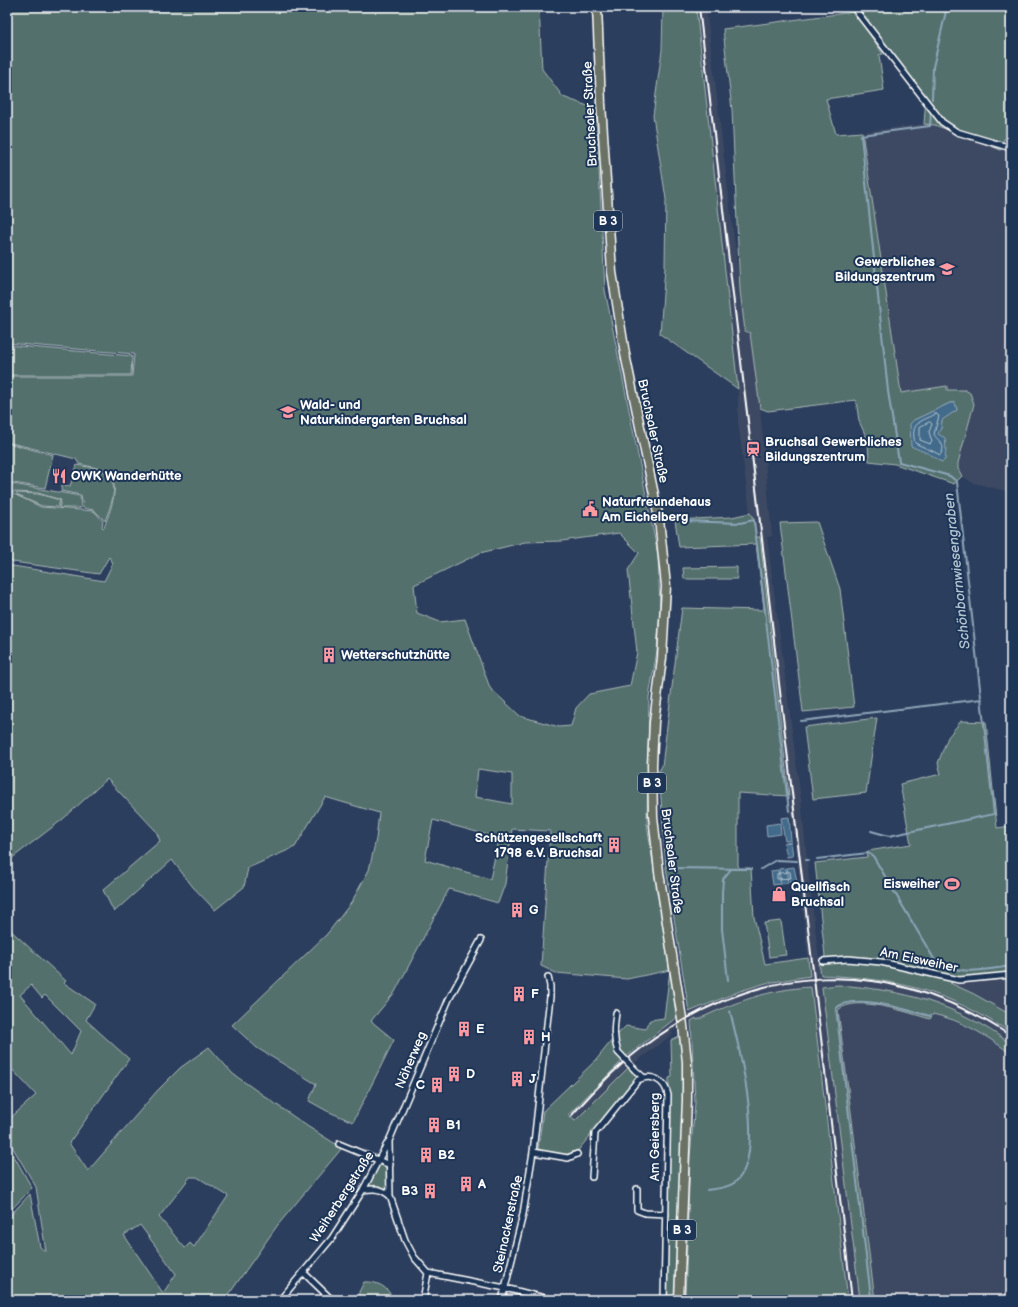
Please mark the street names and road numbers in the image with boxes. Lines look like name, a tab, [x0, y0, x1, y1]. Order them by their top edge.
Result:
street label: Bruchsaler Straße	[579, 60, 601, 167]
road number: B 3	[594, 211, 622, 231]
street label: Bruchsaler Straße	[634, 378, 672, 485]
road number: B 3	[638, 773, 666, 793]
street label: Bruchsaler Straße	[658, 808, 686, 915]
street label: Am Eisweiher	[879, 944, 960, 976]
street label: Näherweg	[392, 1029, 430, 1091]
street label: Am Geiersberg	[647, 1093, 663, 1181]
street label: Weiherbergstraße	[307, 1148, 378, 1246]
street label: Steinackerstraße	[490, 1173, 526, 1274]
road number: B 3	[668, 1220, 696, 1240]

